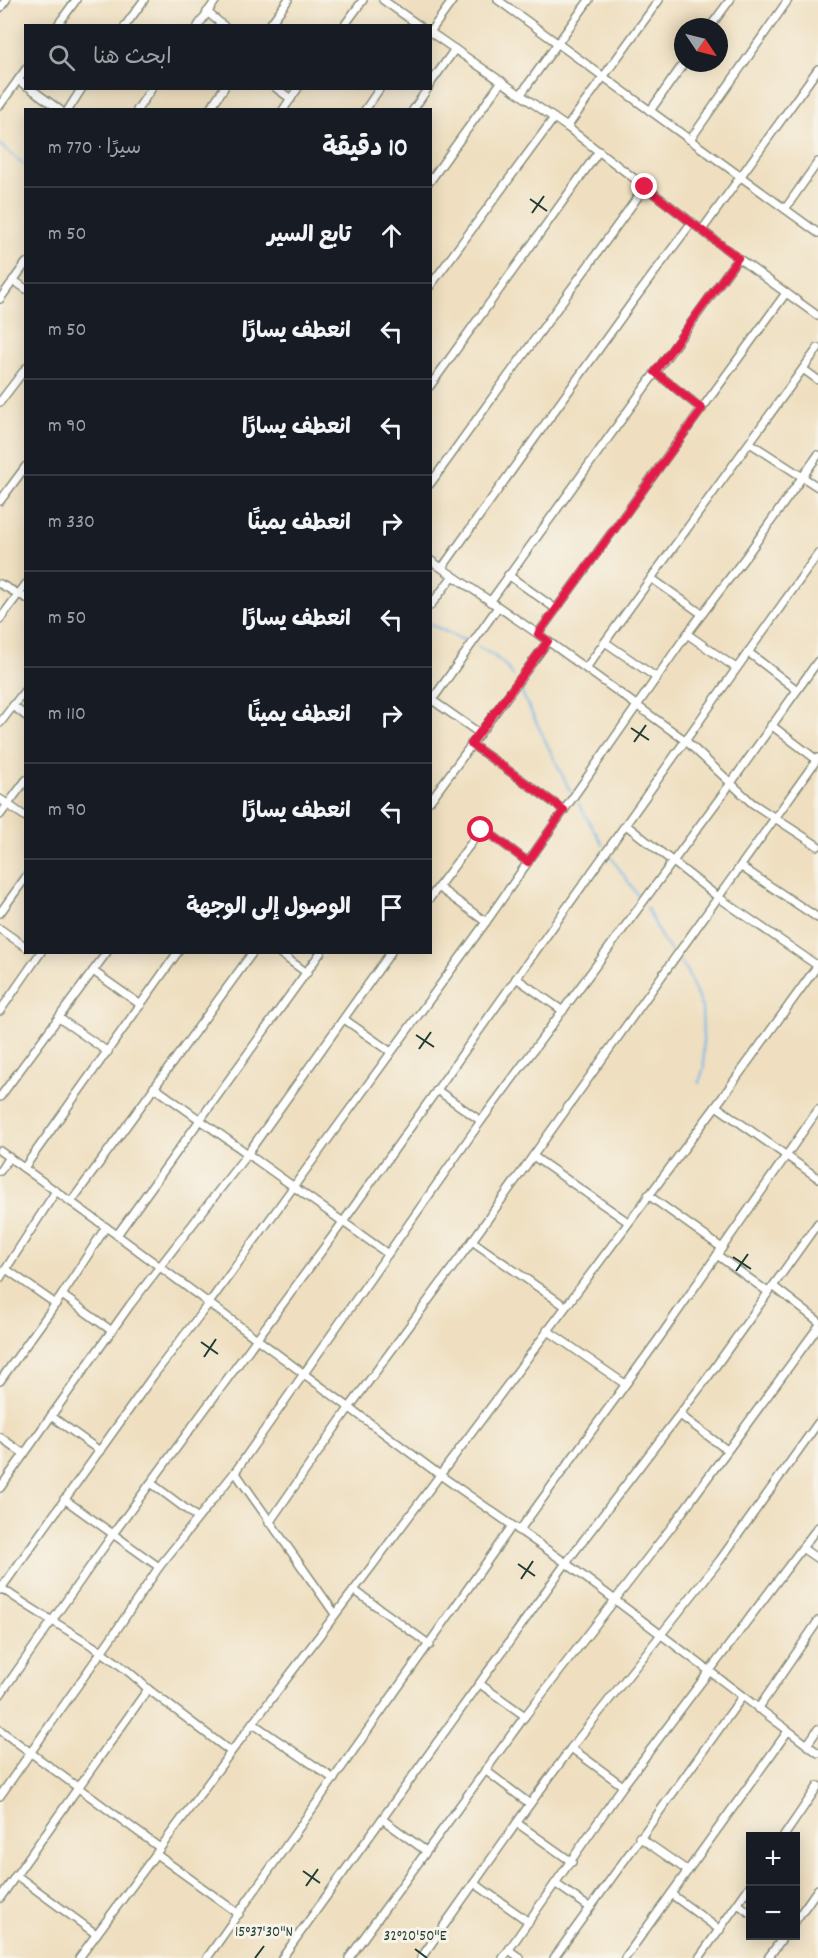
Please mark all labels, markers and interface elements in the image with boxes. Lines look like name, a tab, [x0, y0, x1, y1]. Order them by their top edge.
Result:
north arrow	[674, 18, 728, 72]
search box	[24, 24, 432, 90]
icon: search	[45, 41, 78, 74]
text: ابحث هنا	[93, 43, 172, 74]
text: 10 دقيقة	[322, 131, 408, 168]
text: سيرًا · 770 m	[48, 135, 141, 163]
route end	[631, 173, 657, 199]
icon: ahead	[375, 219, 408, 252]
text: 50 m	[48, 221, 87, 249]
text: تابع السير	[268, 221, 351, 252]
icon: left	[375, 315, 408, 348]
text: 50 m	[48, 317, 87, 345]
text: انعطف يسارًا	[242, 317, 351, 348]
icon: left	[375, 411, 408, 444]
text: 90 m	[48, 413, 86, 441]
text: انعطف يسارًا	[242, 413, 351, 444]
icon: right	[375, 507, 408, 540]
text: 330 m	[48, 509, 95, 537]
text: انعطف يمينًا	[248, 509, 351, 540]
icon: left	[375, 603, 408, 636]
text: 50 m	[48, 605, 87, 633]
text: انعطف يسارًا	[242, 605, 351, 636]
icon: right	[375, 699, 408, 732]
text: 110 m	[48, 701, 86, 729]
text: انعطف يمينًا	[248, 701, 351, 732]
icon: left	[375, 795, 408, 828]
text: 90 m	[48, 797, 86, 825]
text: انعطف يسارًا	[242, 797, 351, 828]
route start	[467, 816, 493, 842]
icon: arrive	[375, 891, 408, 924]
text: الوصول إلى الوجهة	[186, 893, 351, 924]
map controls	[746, 1832, 800, 1940]
button: +	[746, 1832, 800, 1886]
button: −	[746, 1886, 800, 1940]
text: 15°37'30"N	[235, 1922, 293, 1944]
text: 32°20'50"E	[384, 1926, 447, 1948]

